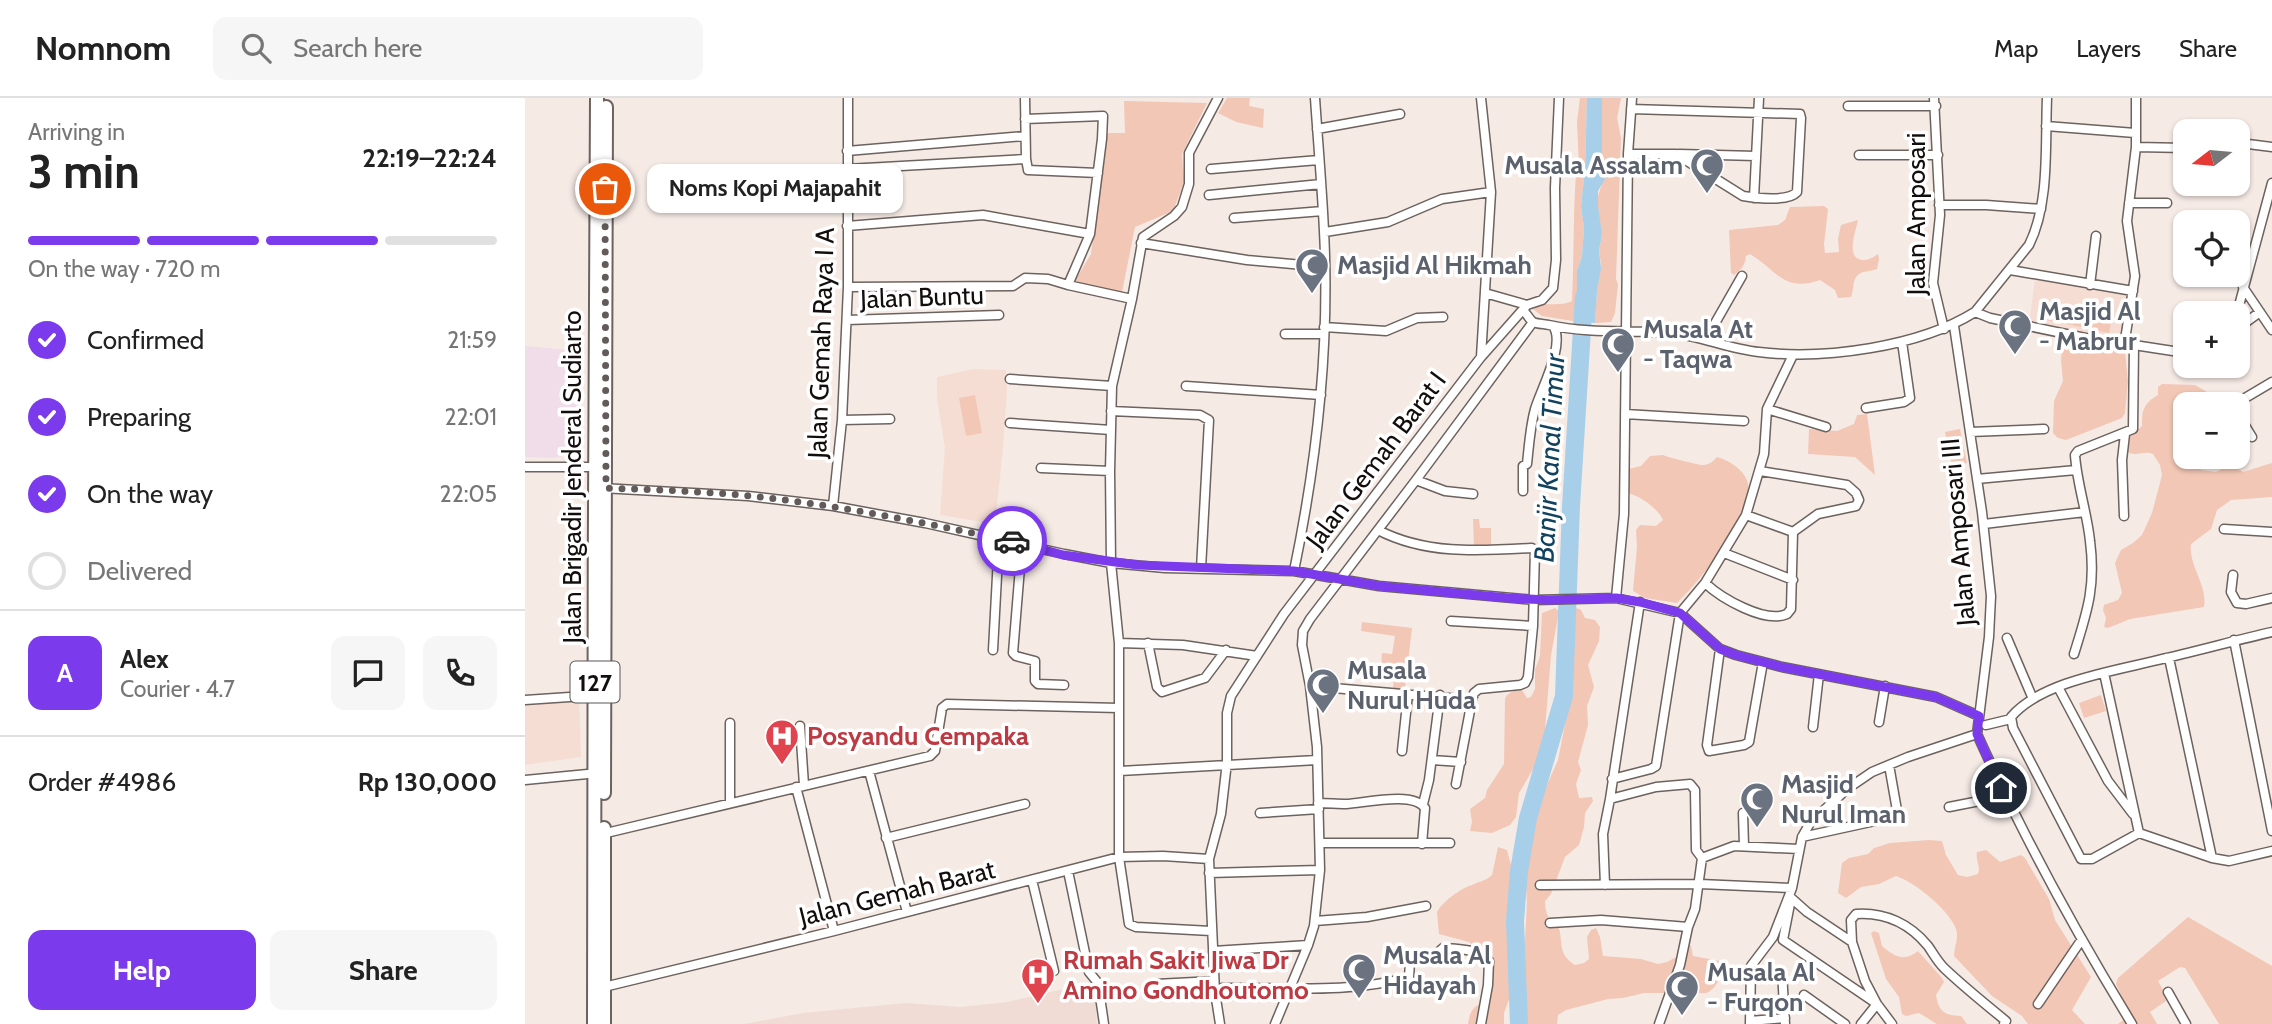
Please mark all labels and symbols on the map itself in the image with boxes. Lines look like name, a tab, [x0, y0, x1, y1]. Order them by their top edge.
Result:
north arrow	[2173, 119, 2251, 196]
street label: Jalan Amposari	[1900, 133, 1932, 296]
mosque icon: Musala Assalam	[1688, 146, 1726, 195]
place label: Musala Assalam	[1504, 149, 1683, 181]
pin	[575, 159, 635, 219]
callout: Noms Kopi Majapahit	[647, 164, 903, 214]
street label: Jalan Gemah Raya I A	[801, 227, 841, 460]
mosque icon: Masjid Al Hikmah	[1293, 246, 1331, 295]
place label: Masjid Al Hikmah	[1337, 249, 1532, 281]
street label: Jalan Buntu	[859, 279, 984, 315]
place label: Masjid Al - Mabrur	[2039, 295, 2141, 357]
mosque icon: Masjid Al - Mabrur	[1996, 307, 2034, 356]
street label: Jalan Brigadir Jenderal Sudiarto	[556, 311, 588, 644]
place label: Musala At - Taqwa	[1643, 313, 1753, 375]
mosque icon: Musala At - Taqwa	[1599, 325, 1637, 374]
water label: Banjir Kanal Timur	[1527, 351, 1572, 563]
street label: Jalan Gemah Barat I	[1298, 365, 1453, 556]
street label: Jalan Amposari III	[1934, 437, 1982, 628]
courier	[977, 506, 1047, 576]
place label: Musala Nurul Huda	[1347, 654, 1476, 716]
road number: 127	[571, 662, 619, 702]
mosque icon: Musala Nurul Huda	[1304, 666, 1342, 715]
hospital icon: Posyandu Cempaka	[763, 717, 801, 766]
place label: Posyandu Cempaka	[807, 720, 1029, 752]
pin	[1971, 758, 2031, 818]
place label: Masjid Nurul Iman	[1781, 768, 1906, 830]
mosque icon: Masjid Nurul Iman	[1738, 780, 1776, 829]
street label: Jalan Gemah Barat	[795, 853, 998, 933]
place label: Musala Al Hidayah	[1383, 939, 1491, 1001]
place label: Rumah Sakit Jiwa Dr Amino Gondhoutomo	[1063, 944, 1309, 1006]
mosque icon: Musala Al Hidayah	[1340, 951, 1378, 1000]
hospital icon: Rumah Sakit Jiwa Dr Amino Gondhoutomo	[1019, 956, 1057, 1005]
place label: Musala Al - Furqon	[1707, 956, 1815, 1018]
mosque icon: Musala Al - Furqon	[1663, 968, 1701, 1017]

